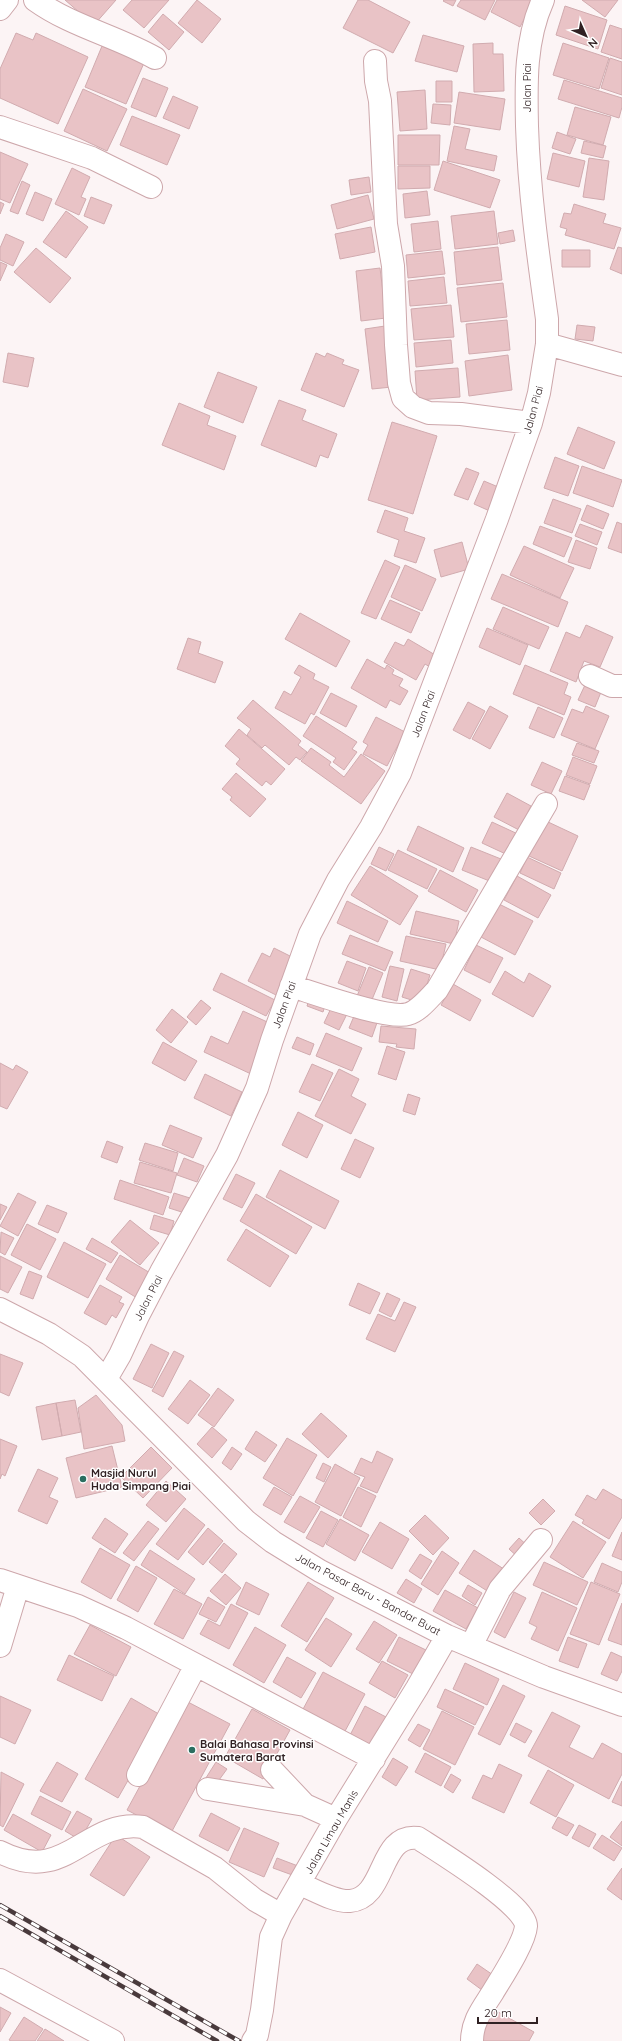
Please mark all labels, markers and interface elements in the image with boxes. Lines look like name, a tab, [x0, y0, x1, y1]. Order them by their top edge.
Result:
north arrow	[566, 16, 606, 56]
text: N	[585, 35, 601, 51]
street label: Jalan Piai	[520, 63, 534, 113]
street label: Jalan Piai	[520, 384, 546, 436]
street label: Jalan Piai	[408, 688, 438, 740]
street label: Jalan Piai	[269, 979, 299, 1031]
street label: Jalan Piai	[131, 1273, 165, 1323]
place label: Masjid Nurul Huda Simpang Piai	[91, 1466, 191, 1493]
marker: Masjid Nurul Huda Simpang Piai	[78, 1474, 88, 1484]
street label: Jalan Pasar Baru - Bandar Buat	[293, 1550, 443, 1639]
place label: Balai Bahasa Provinsi Sumatera Barat	[200, 1737, 314, 1764]
marker: Balai Bahasa Provinsi Sumatera Barat	[187, 1745, 197, 1755]
street label: Jalan Limau Manis	[301, 1787, 361, 1877]
scale bar	[478, 1999, 537, 2025]
text: 20 m	[484, 2005, 512, 2020]

